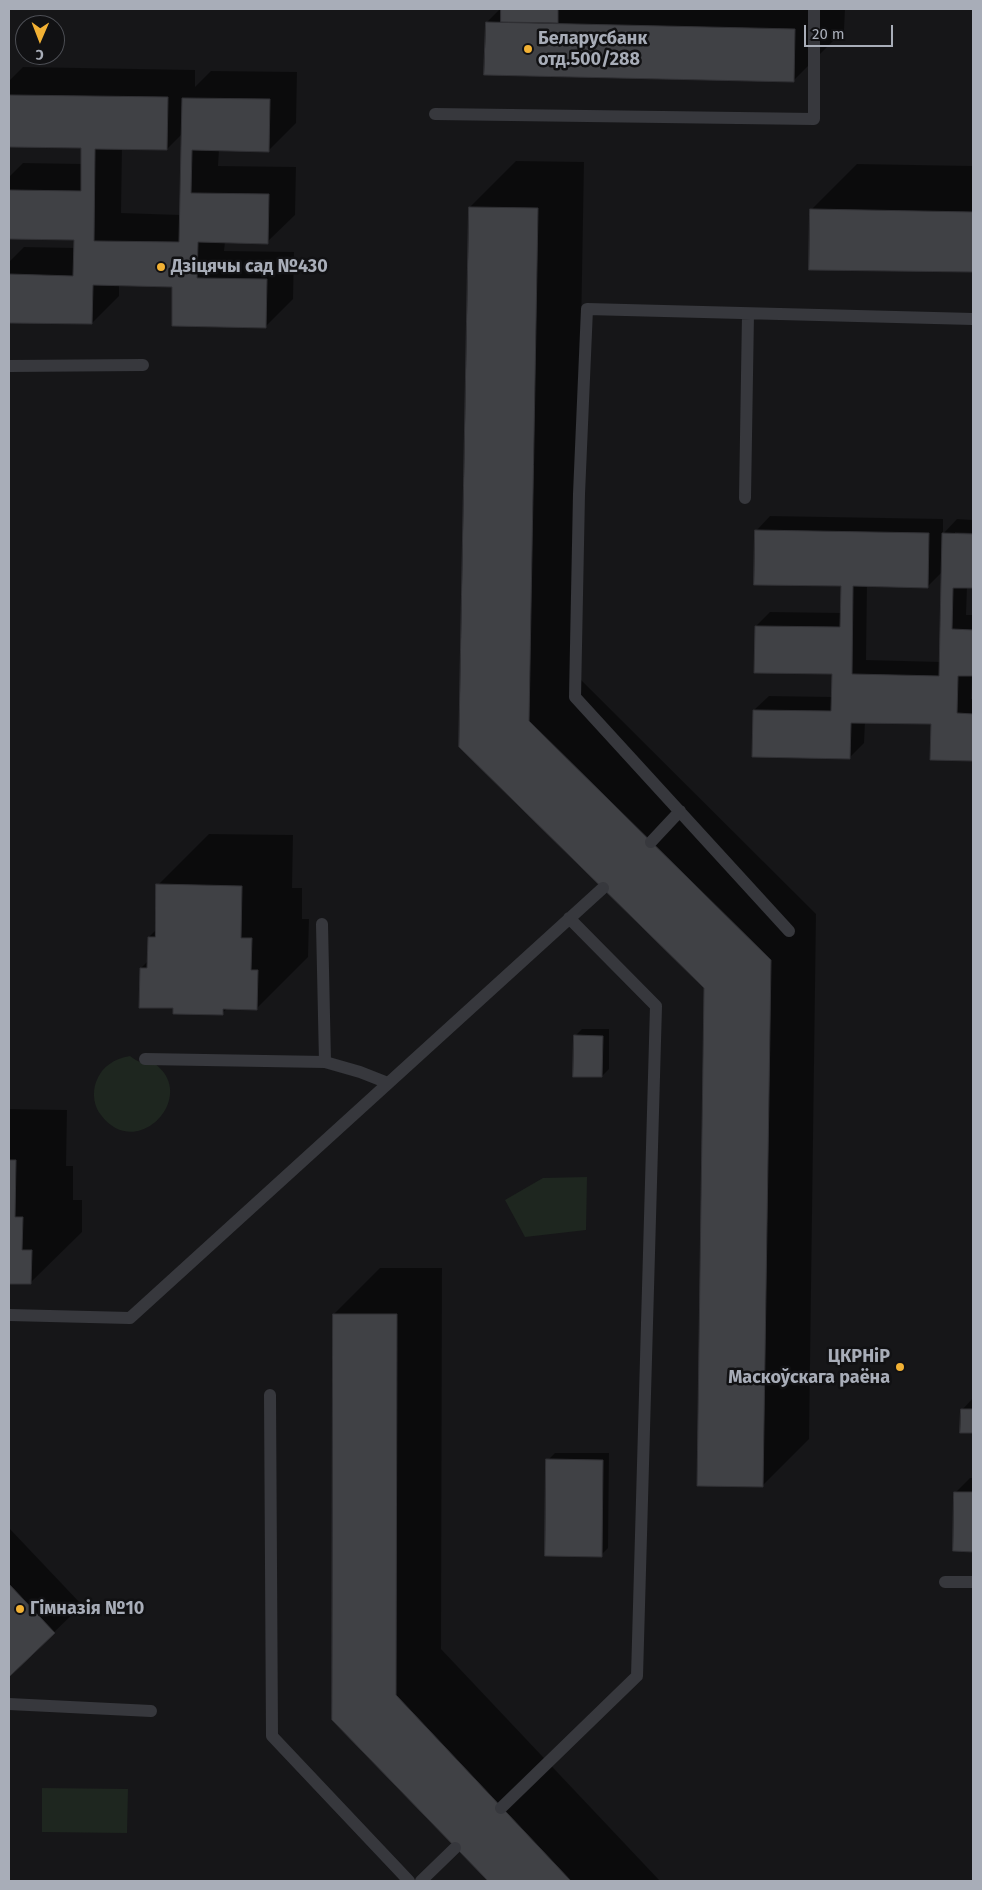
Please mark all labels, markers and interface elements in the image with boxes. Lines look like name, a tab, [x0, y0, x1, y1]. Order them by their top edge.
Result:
north arrow	[15, 15, 65, 65]
scale bar	[807, 15, 896, 47]
text: 20 m	[812, 25, 845, 43]
place label: Беларусбанк отд.500/288	[538, 28, 647, 70]
marker: Беларусбанк отд.500/288	[522, 43, 534, 55]
text: С	[36, 46, 44, 63]
place label: Дзіцячы сад №430	[171, 256, 328, 278]
marker: Дзіцячы сад №430	[155, 261, 167, 273]
place label: ЦКРНіР Маскоўскага раёна	[728, 1346, 890, 1388]
marker: ЦКРНіР Маскоўскага раёна	[894, 1361, 906, 1373]
place label: Гімназія №10	[30, 1598, 144, 1620]
marker: Гімназія №10	[14, 1603, 26, 1615]

